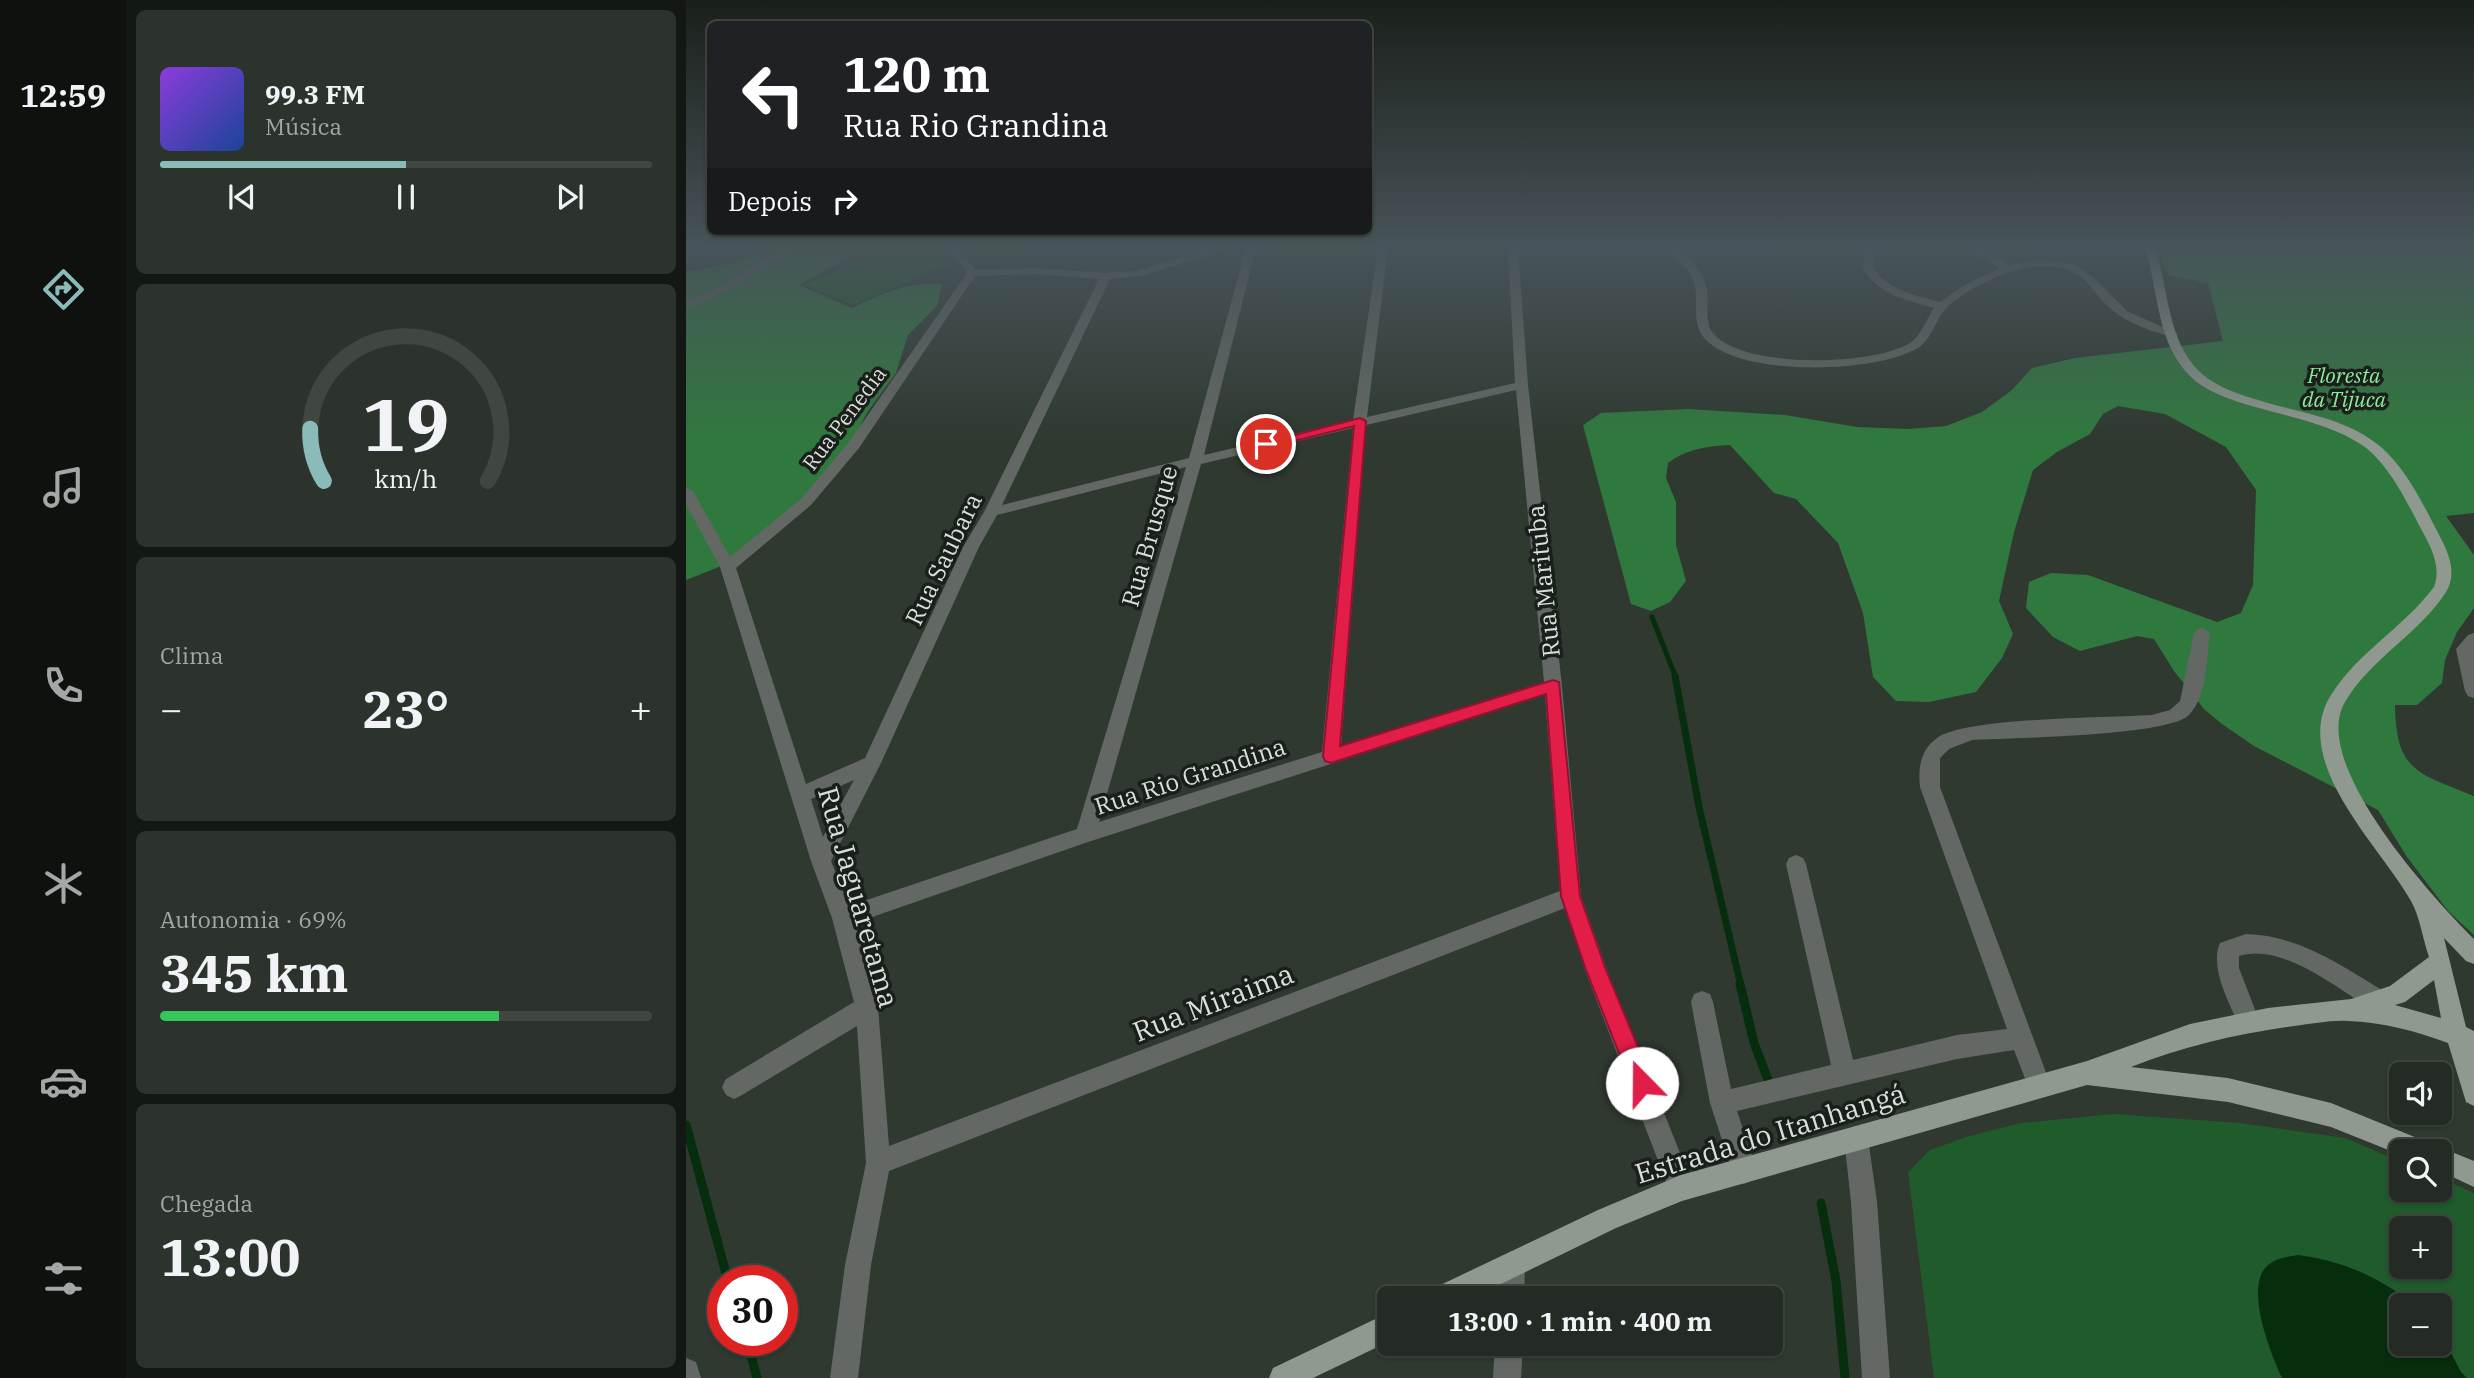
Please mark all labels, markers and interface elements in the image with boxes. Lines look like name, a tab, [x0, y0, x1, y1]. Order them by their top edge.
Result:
text: 120 m	[843, 42, 990, 105]
icon: left	[728, 49, 819, 140]
text: 12:59	[20, 74, 106, 116]
text: 99.3 FM	[265, 77, 365, 111]
text: Rua Rio Grandina	[843, 104, 1109, 146]
text: Música	[265, 111, 342, 141]
icon: previous	[223, 178, 261, 216]
icon: pause	[387, 178, 425, 216]
icon: next	[551, 178, 589, 216]
icon: right	[826, 182, 864, 220]
text: Depois	[728, 184, 812, 218]
icon: directions	[39, 265, 88, 314]
street label: Rua Penedia	[796, 360, 892, 476]
park label: Floresta da Tijuca	[2302, 361, 2387, 413]
text: 19	[362, 377, 450, 472]
pin	[1236, 414, 1296, 474]
icon: arrive	[1247, 425, 1285, 463]
text: km/h	[374, 462, 438, 495]
street label: Rua Brusque	[1114, 462, 1184, 610]
icon: music	[39, 463, 88, 512]
street label: Rua Saubara	[897, 488, 989, 630]
street label: Rua Marituba	[1519, 503, 1567, 659]
text: Clima	[160, 640, 224, 670]
icon: phone	[39, 661, 88, 710]
text: 23°	[363, 675, 449, 742]
text: −	[160, 684, 183, 733]
text: +	[629, 684, 652, 733]
street label: Rua Rio Grandina	[1090, 730, 1290, 822]
street label: Rua Jaguaretama	[810, 782, 908, 1012]
icon: climate	[39, 859, 88, 908]
text: Autonomia · 69%	[160, 904, 347, 934]
text: 345 km	[160, 939, 349, 1006]
street label: Rua Miraima	[1127, 954, 1299, 1050]
position arrow	[1605, 1046, 1679, 1120]
icon: car	[39, 1057, 88, 1106]
map controls	[2389, 1062, 2452, 1356]
button: sound	[2389, 1062, 2452, 1125]
street label: Estrada do Itanhangá	[1630, 1074, 1910, 1192]
button: search	[2389, 1139, 2452, 1202]
text: Chegada	[160, 1188, 253, 1218]
button: +	[2389, 1216, 2452, 1279]
text: 13:00	[160, 1223, 301, 1290]
icon: filters	[39, 1254, 88, 1303]
speed limit sign: 30	[707, 1265, 798, 1356]
button: −	[2389, 1293, 2452, 1356]
text: 13:00 · 1 min · 400 m	[1448, 1304, 1712, 1338]

